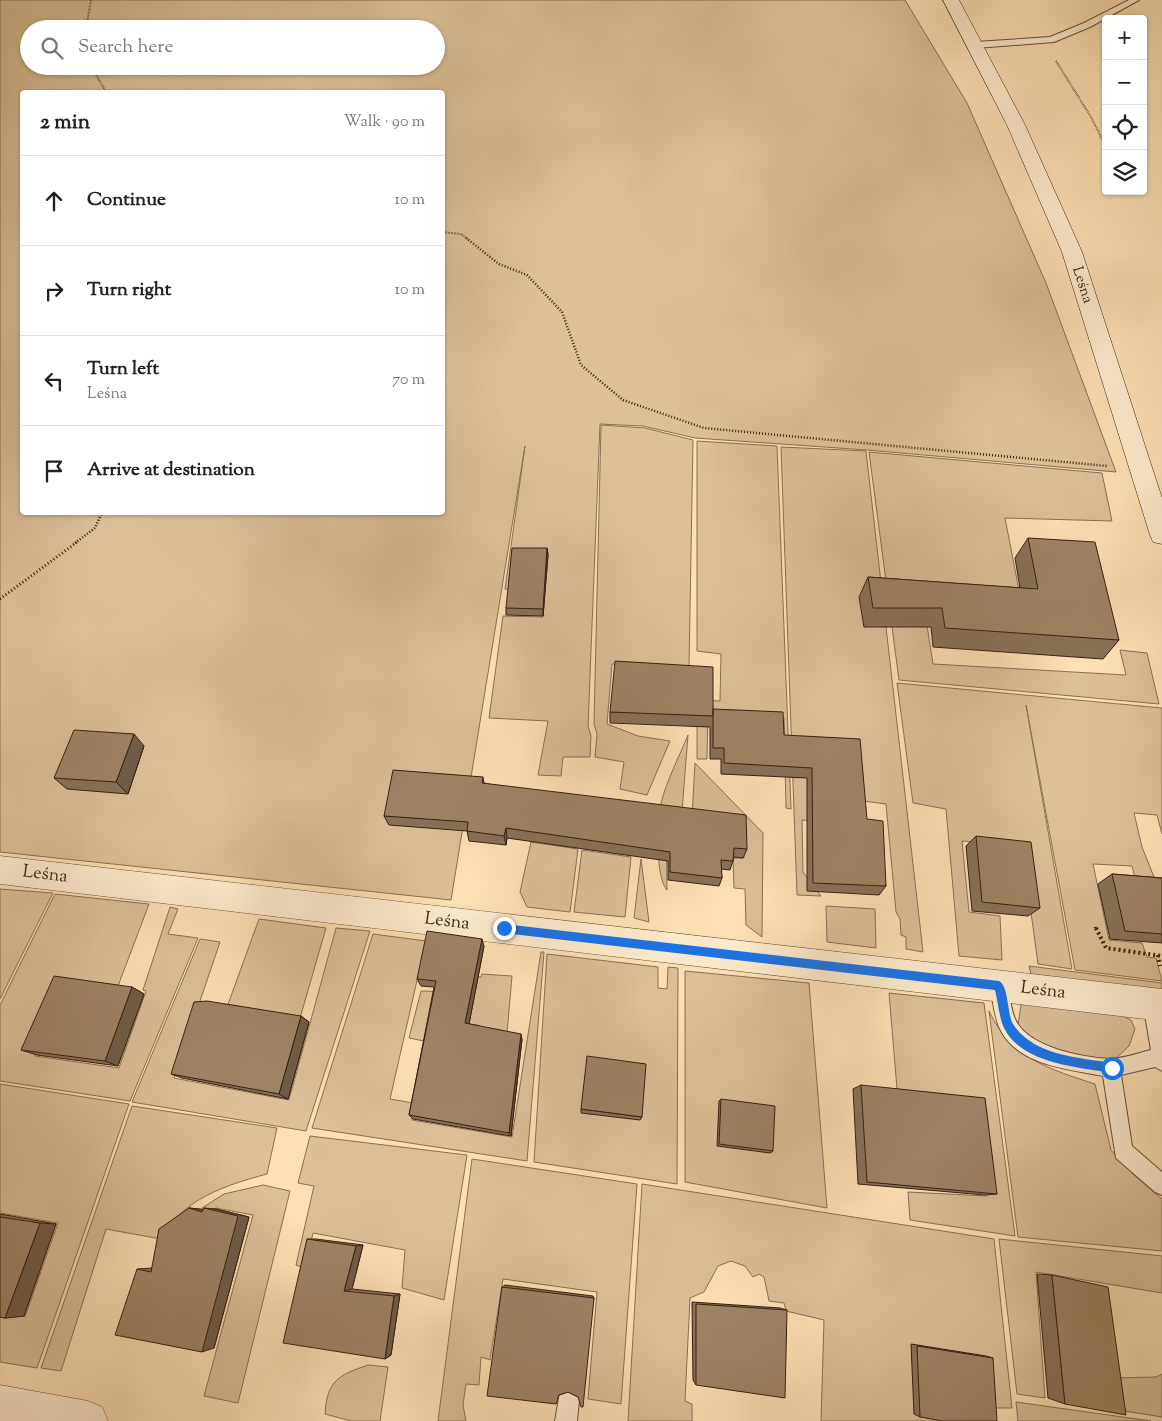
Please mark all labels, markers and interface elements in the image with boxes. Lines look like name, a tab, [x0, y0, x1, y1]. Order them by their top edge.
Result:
map controls	[1102, 15, 1147, 195]
button: +	[1102, 15, 1147, 60]
search box	[20, 20, 445, 75]
icon: search	[38, 34, 66, 62]
text: Search here	[78, 34, 173, 61]
button: −	[1102, 60, 1147, 105]
button: locate	[1102, 105, 1147, 150]
text: 2 min	[40, 108, 90, 138]
text: Walk · 90 m	[344, 111, 425, 134]
button: layers	[1102, 150, 1147, 195]
icon: ahead	[40, 187, 68, 215]
text: Continue	[87, 187, 166, 214]
text: 10 m	[395, 189, 425, 212]
street label: Leśna	[1066, 264, 1098, 306]
icon: right	[40, 277, 68, 305]
text: Turn right	[87, 277, 171, 304]
text: 10 m	[395, 279, 425, 302]
text: Turn left	[87, 356, 159, 383]
icon: left	[40, 367, 68, 395]
text: 70 m	[392, 369, 425, 392]
text: Leśna	[87, 383, 127, 406]
icon: arrive	[40, 457, 68, 485]
text: Arrive at destination	[87, 457, 255, 484]
street label: Leśna	[21, 859, 69, 891]
street label: Leśna	[423, 906, 471, 938]
route end	[493, 917, 516, 940]
street label: Leśna	[1019, 975, 1067, 1007]
route start	[1101, 1057, 1124, 1080]

